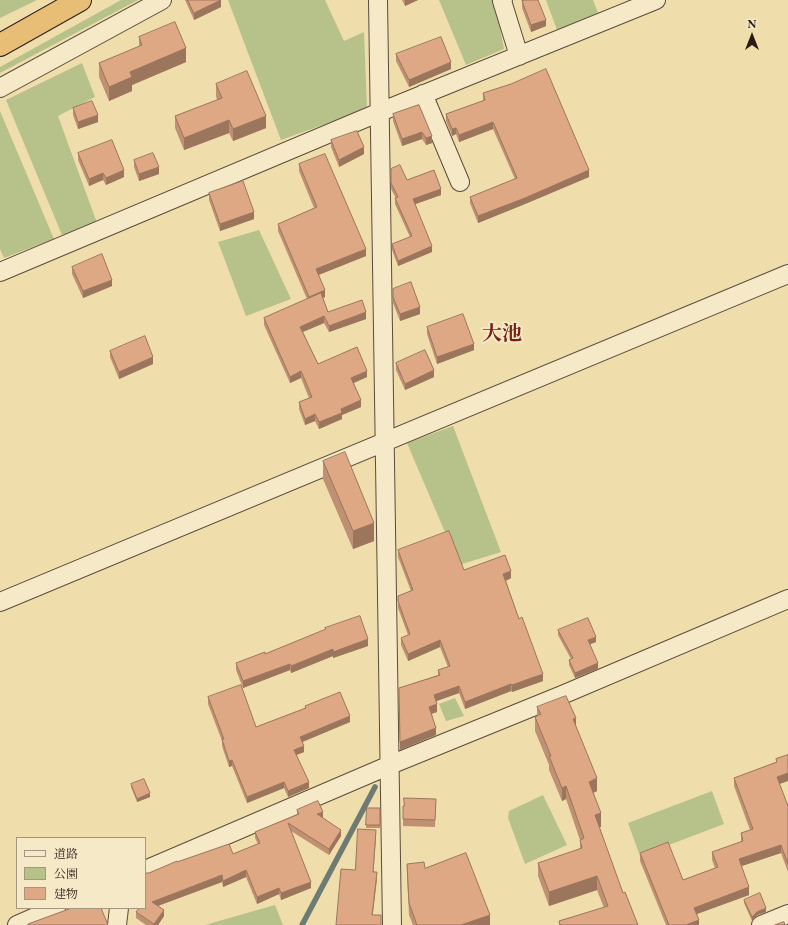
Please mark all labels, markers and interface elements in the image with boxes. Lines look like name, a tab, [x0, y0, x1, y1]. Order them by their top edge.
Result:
north arrow	[732, 16, 772, 56]
text: N	[748, 17, 756, 31]
district label: 大池	[482, 323, 522, 347]
legend	[16, 837, 146, 909]
text: 道路	[54, 846, 78, 862]
text: 公園	[54, 866, 78, 882]
text: 建物	[54, 886, 78, 902]

